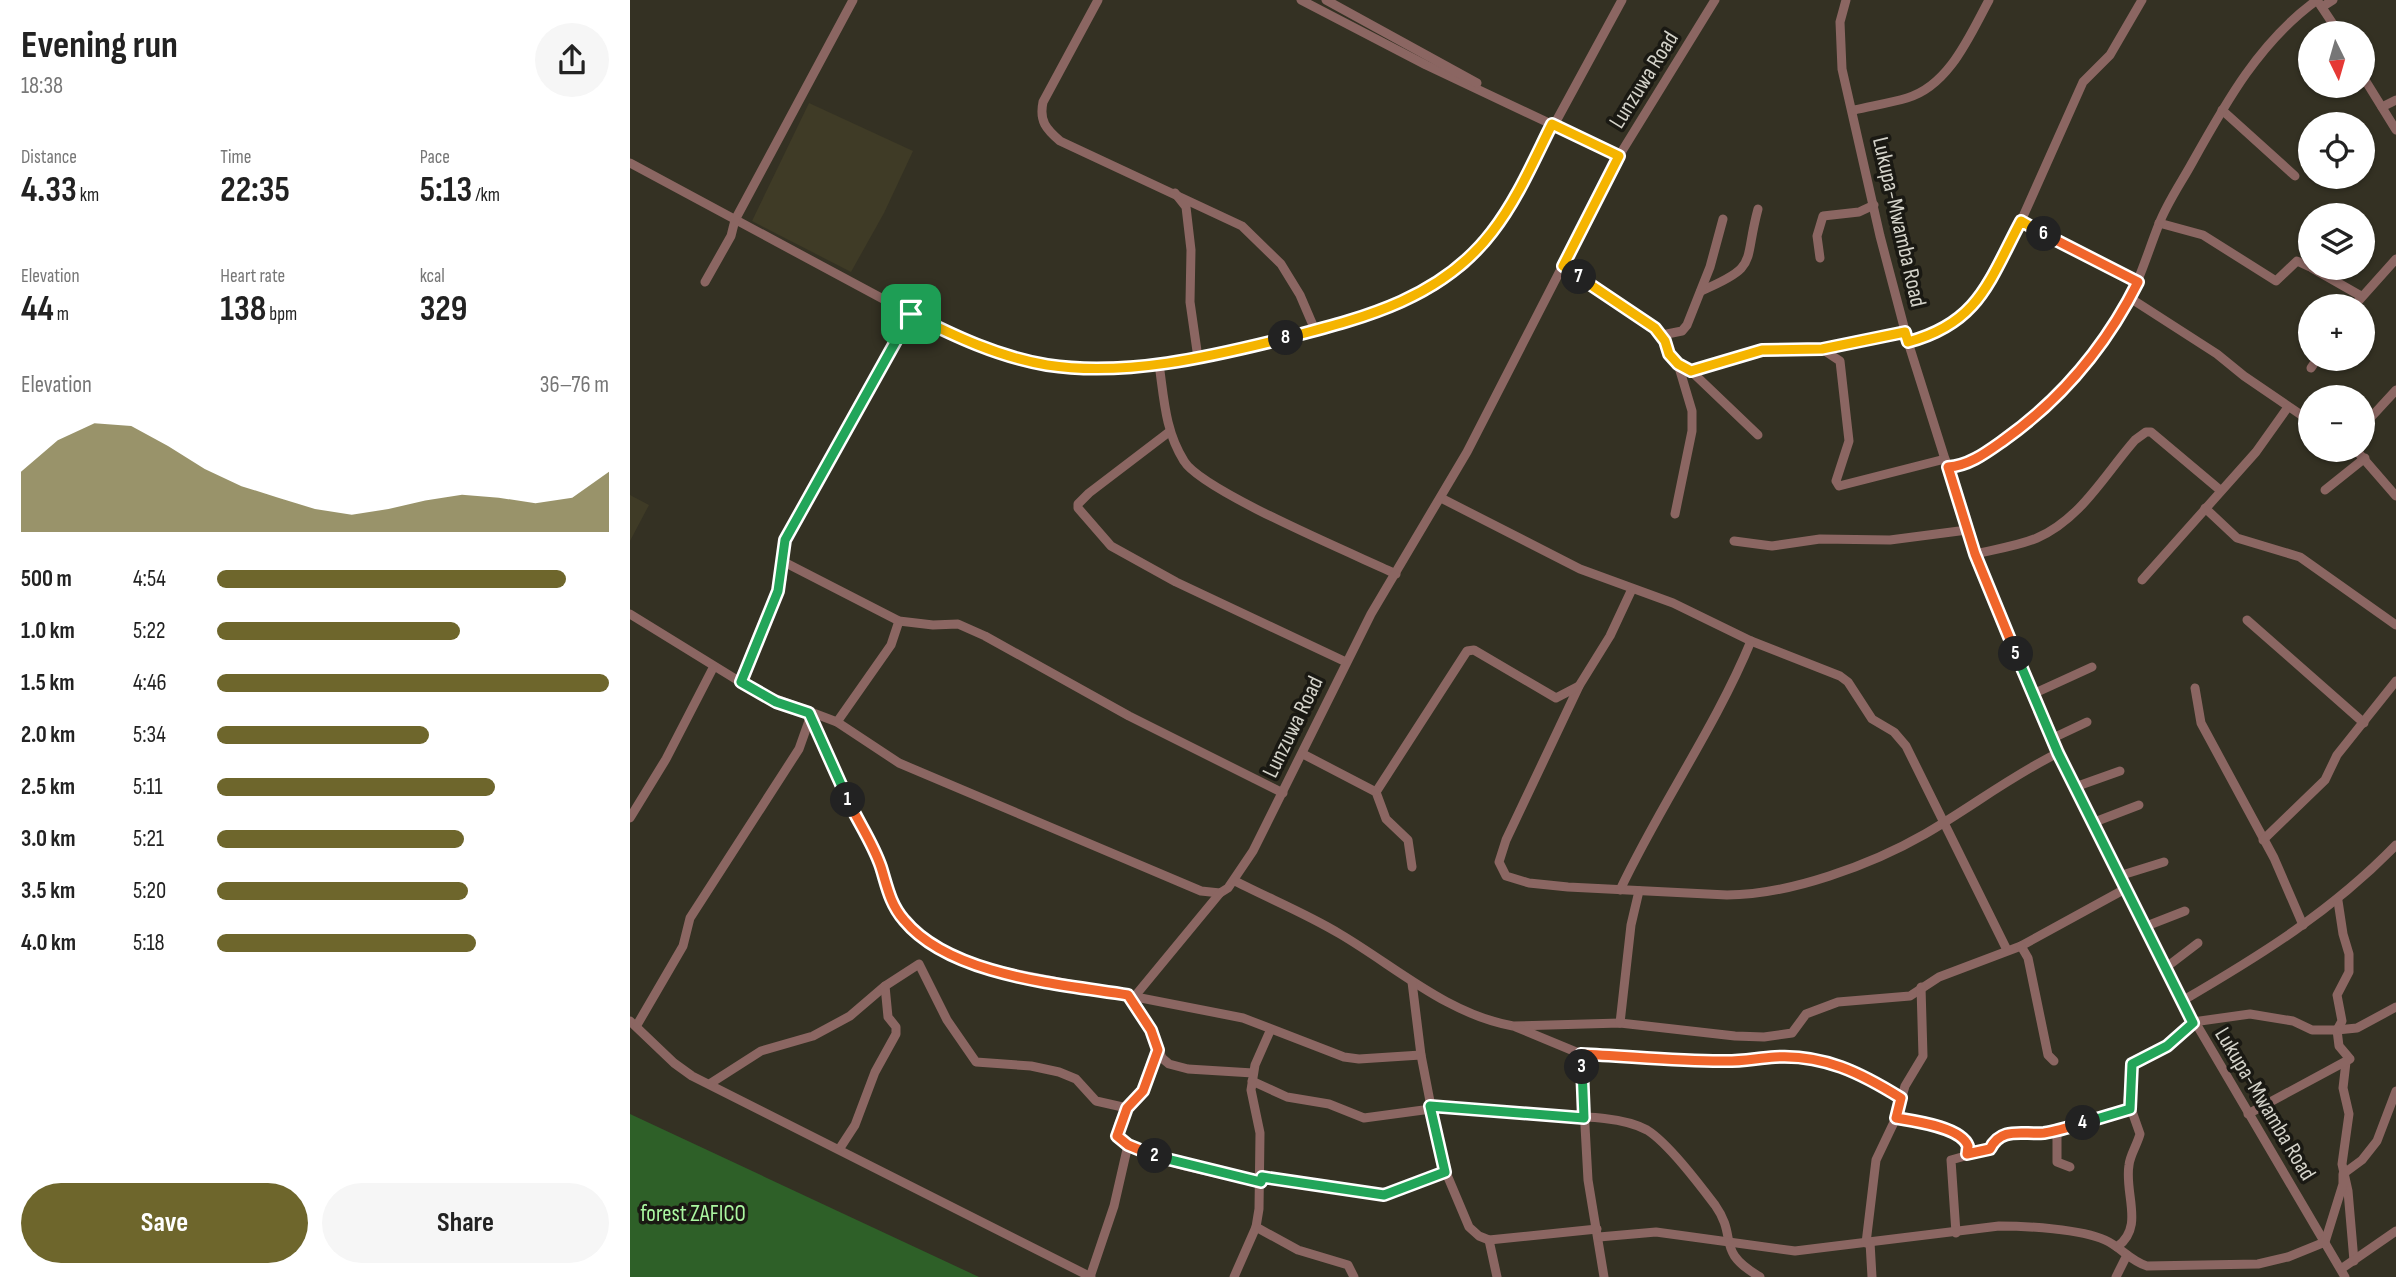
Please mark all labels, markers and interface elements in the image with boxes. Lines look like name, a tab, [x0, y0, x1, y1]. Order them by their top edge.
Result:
north arrow	[2298, 21, 2375, 98]
map controls	[2298, 21, 2375, 462]
text: Evening run	[21, 23, 178, 68]
button: share	[535, 23, 609, 97]
street label: Lunzuwa Road	[1603, 26, 1685, 134]
text: 18:38	[21, 72, 63, 100]
button: locate	[2298, 112, 2375, 189]
street label: Lukupa-Mwamba Road	[1866, 134, 1932, 310]
text: Distance	[21, 146, 77, 169]
text: Time	[220, 146, 251, 169]
text: Pace	[420, 146, 450, 169]
text: 4.33	[21, 169, 77, 212]
text: 22:35	[220, 169, 290, 212]
text: 5:13	[420, 169, 472, 212]
text: km	[77, 184, 99, 207]
text: /km	[472, 184, 500, 207]
button: layers	[2298, 203, 2375, 280]
pin: 6	[2026, 216, 2062, 252]
text: 6	[2039, 222, 2048, 245]
pin: 7	[1562, 260, 1597, 294]
text: Elevation	[21, 265, 80, 288]
text: Heart rate	[220, 265, 285, 288]
text: kcal	[420, 265, 445, 288]
text: 7	[1574, 265, 1583, 288]
pin	[881, 284, 941, 344]
text: 44	[21, 288, 54, 331]
text: 138	[220, 288, 266, 331]
text: 329	[420, 288, 467, 331]
button: +	[2298, 294, 2375, 371]
icon: arrive	[892, 295, 930, 333]
text: m	[54, 303, 69, 326]
text: bpm	[266, 303, 297, 326]
pin: 8	[1268, 320, 1304, 356]
text: 8	[1281, 326, 1290, 349]
text: Elevation	[21, 371, 92, 399]
text: 36–76 m	[540, 371, 609, 399]
button: −	[2298, 385, 2375, 462]
text: 500 m	[21, 565, 72, 593]
text: 4:54	[133, 565, 166, 593]
text: 1.0 km	[21, 617, 75, 645]
text: 5:22	[133, 617, 166, 645]
pin: 5	[1998, 636, 2034, 672]
text: 5	[2011, 642, 2020, 665]
text: 1.5 km	[21, 669, 74, 697]
text: 4:46	[133, 669, 167, 697]
street label: Lunzuwa Road	[1256, 672, 1330, 782]
text: 2.0 km	[21, 721, 75, 749]
text: 5:34	[133, 721, 166, 749]
text: 2.5 km	[21, 773, 75, 801]
text: 5:11	[133, 773, 163, 801]
pin: 1	[830, 782, 865, 818]
text: 1	[844, 788, 851, 811]
text: 3.0 km	[21, 825, 76, 853]
text: 5:21	[133, 825, 164, 853]
text: 3.5 km	[21, 877, 75, 905]
text: 5:20	[133, 877, 166, 905]
text: 4.0 km	[21, 929, 76, 957]
text: 5:18	[133, 929, 165, 957]
street label: Lukupa-Mwamba Road	[2208, 1022, 2322, 1186]
pin: 3	[1564, 1050, 1600, 1084]
text: 3	[1577, 1055, 1586, 1078]
pin: 4	[2066, 1106, 2100, 1140]
text: 4	[2078, 1111, 2087, 1134]
pin: 2	[1138, 1138, 1172, 1174]
text: 2	[1150, 1144, 1159, 1167]
button: Save	[21, 1183, 308, 1263]
button: Share	[322, 1183, 609, 1263]
park label: forest ZAFICO	[640, 1200, 746, 1228]

